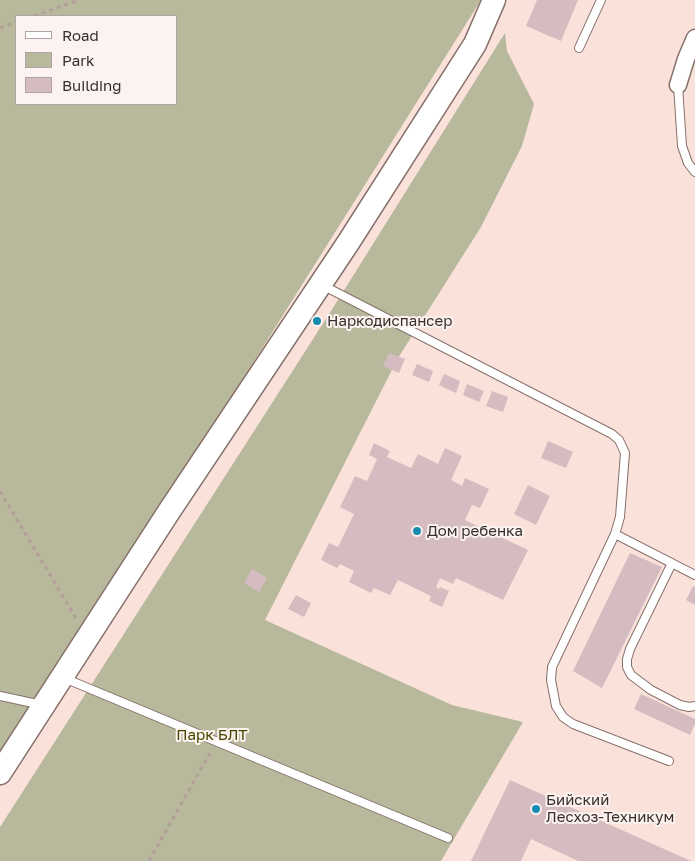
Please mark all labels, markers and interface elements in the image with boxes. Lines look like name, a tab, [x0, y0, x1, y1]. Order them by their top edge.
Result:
legend	[15, 15, 178, 105]
text: Road	[62, 26, 99, 44]
text: Park	[62, 51, 94, 69]
text: Building	[62, 76, 122, 94]
place label: Наркодиспансер	[327, 312, 452, 330]
marker: Наркодиспансер	[311, 315, 323, 327]
place label: Дом ребенка	[427, 522, 523, 540]
marker: Дом ребенка	[411, 525, 423, 537]
park label: Парк БЛТ	[176, 726, 248, 744]
place label: Бийский Лесхоз-Техникум	[546, 791, 674, 826]
marker: Бийский Лесхоз-Техникум	[530, 803, 542, 815]

